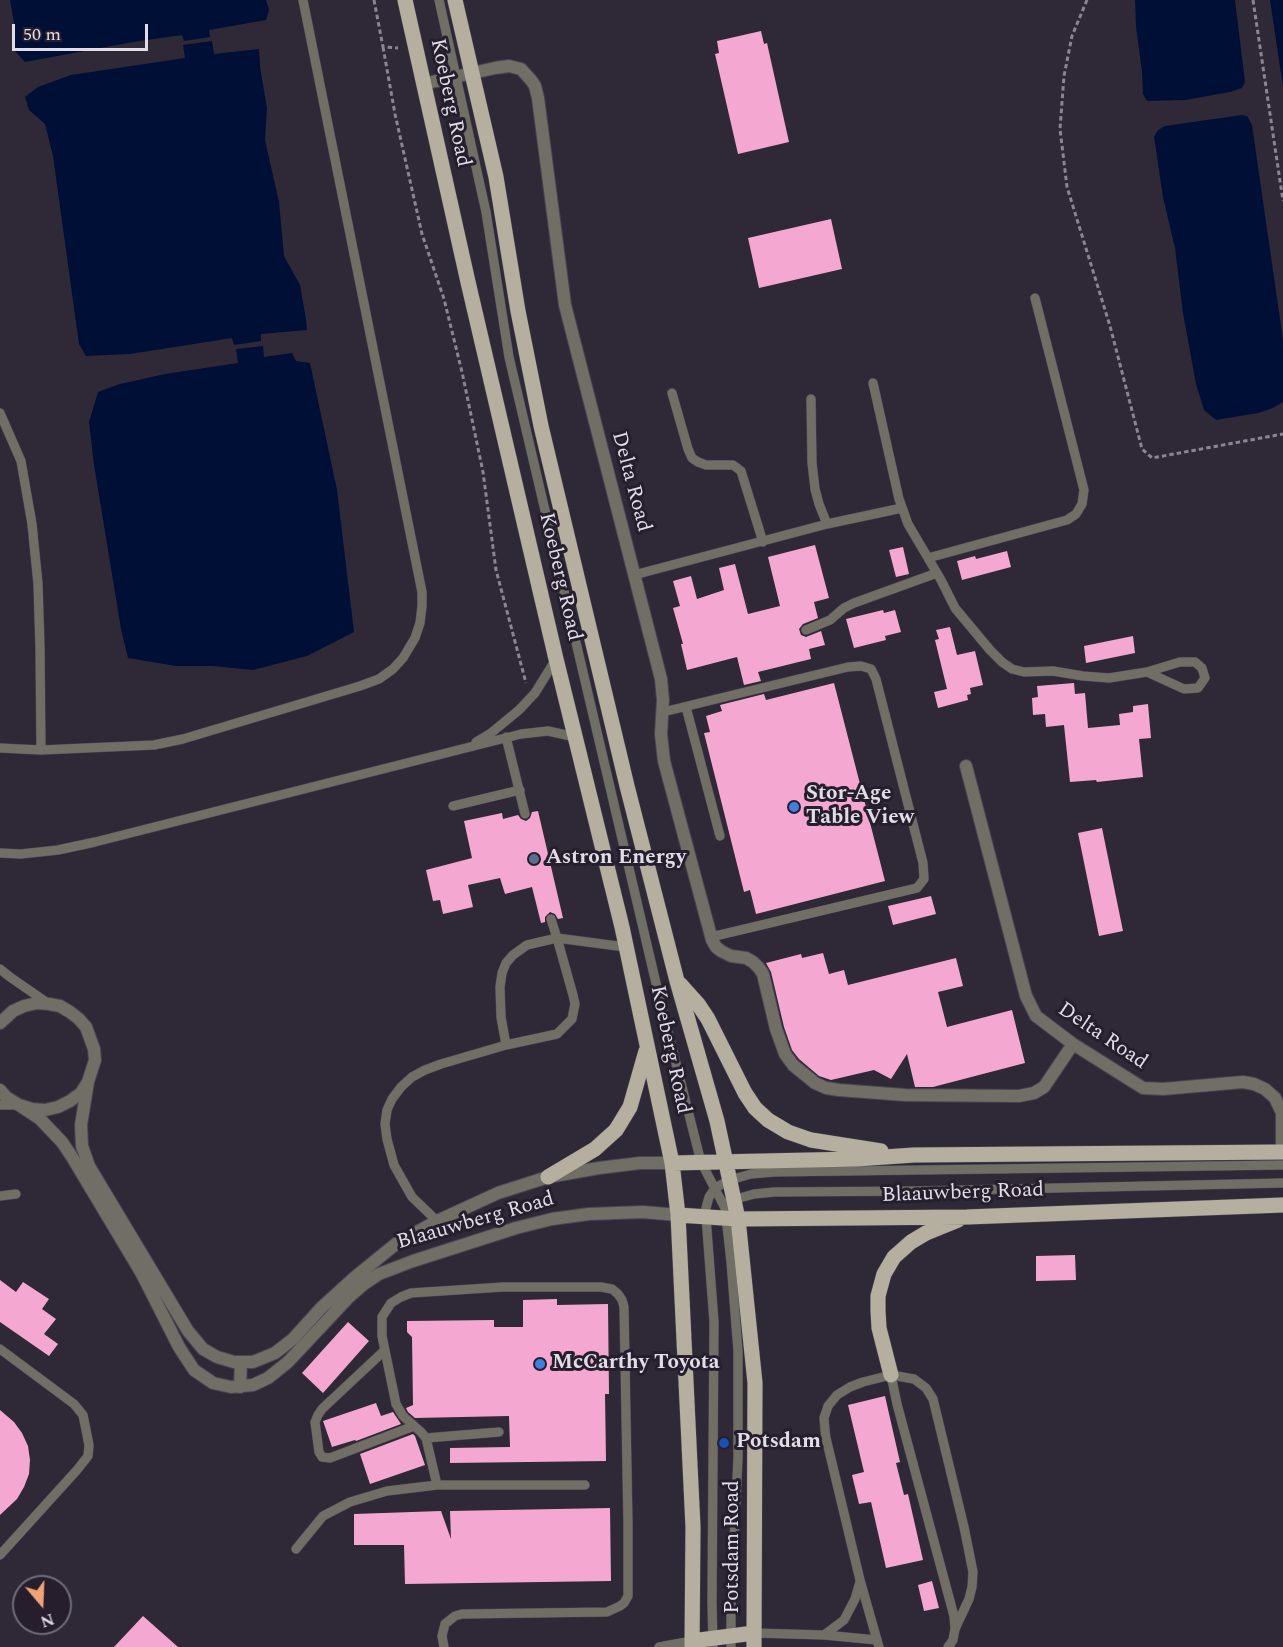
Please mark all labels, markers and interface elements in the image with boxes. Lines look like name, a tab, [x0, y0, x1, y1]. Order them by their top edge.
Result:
scale bar	[15, 12, 152, 50]
text: 50 m	[23, 21, 61, 48]
street label: Koeberg Road	[423, 36, 475, 170]
street label: Delta Road	[605, 429, 655, 535]
street label: Koeberg Road	[532, 510, 586, 644]
place label: Stor-Age Table View	[806, 782, 914, 832]
marker: Stor-Age Table View	[787, 800, 801, 814]
place label: Astron Energy	[546, 846, 686, 872]
marker: Astron Energy	[527, 852, 541, 866]
street label: Koeberg Road	[643, 983, 695, 1117]
street label: Delta Road	[1052, 998, 1152, 1076]
street label: Blaauwberg Road	[881, 1179, 1045, 1209]
street label: Blaauwberg Road	[395, 1188, 557, 1256]
place label: McCarthy Toyota	[552, 1351, 720, 1377]
marker: McCarthy Toyota	[533, 1357, 547, 1371]
place label: Potsdam	[736, 1430, 821, 1456]
marker: Potsdam	[717, 1436, 731, 1450]
street label: Potsdam Road	[721, 1480, 747, 1614]
north arrow	[12, 1575, 72, 1635]
text: N	[37, 1607, 57, 1634]

